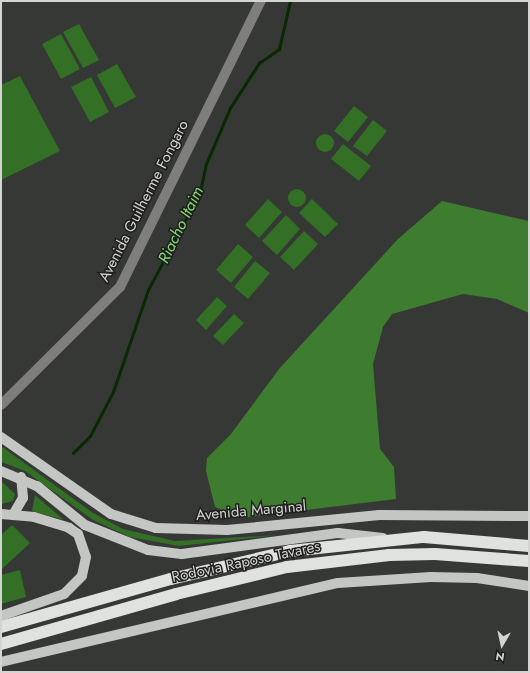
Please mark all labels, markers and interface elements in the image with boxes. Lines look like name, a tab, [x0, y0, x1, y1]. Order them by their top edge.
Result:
street label: Avenida Guilherme Fongaro	[95, 117, 193, 285]
water label: Riacho Itaim	[154, 184, 208, 266]
street label: Avenida Marginal	[195, 497, 307, 525]
street label: Rodovia Raposo Tavares	[170, 537, 322, 587]
north arrow	[482, 625, 522, 665]
text: N	[495, 648, 506, 665]

